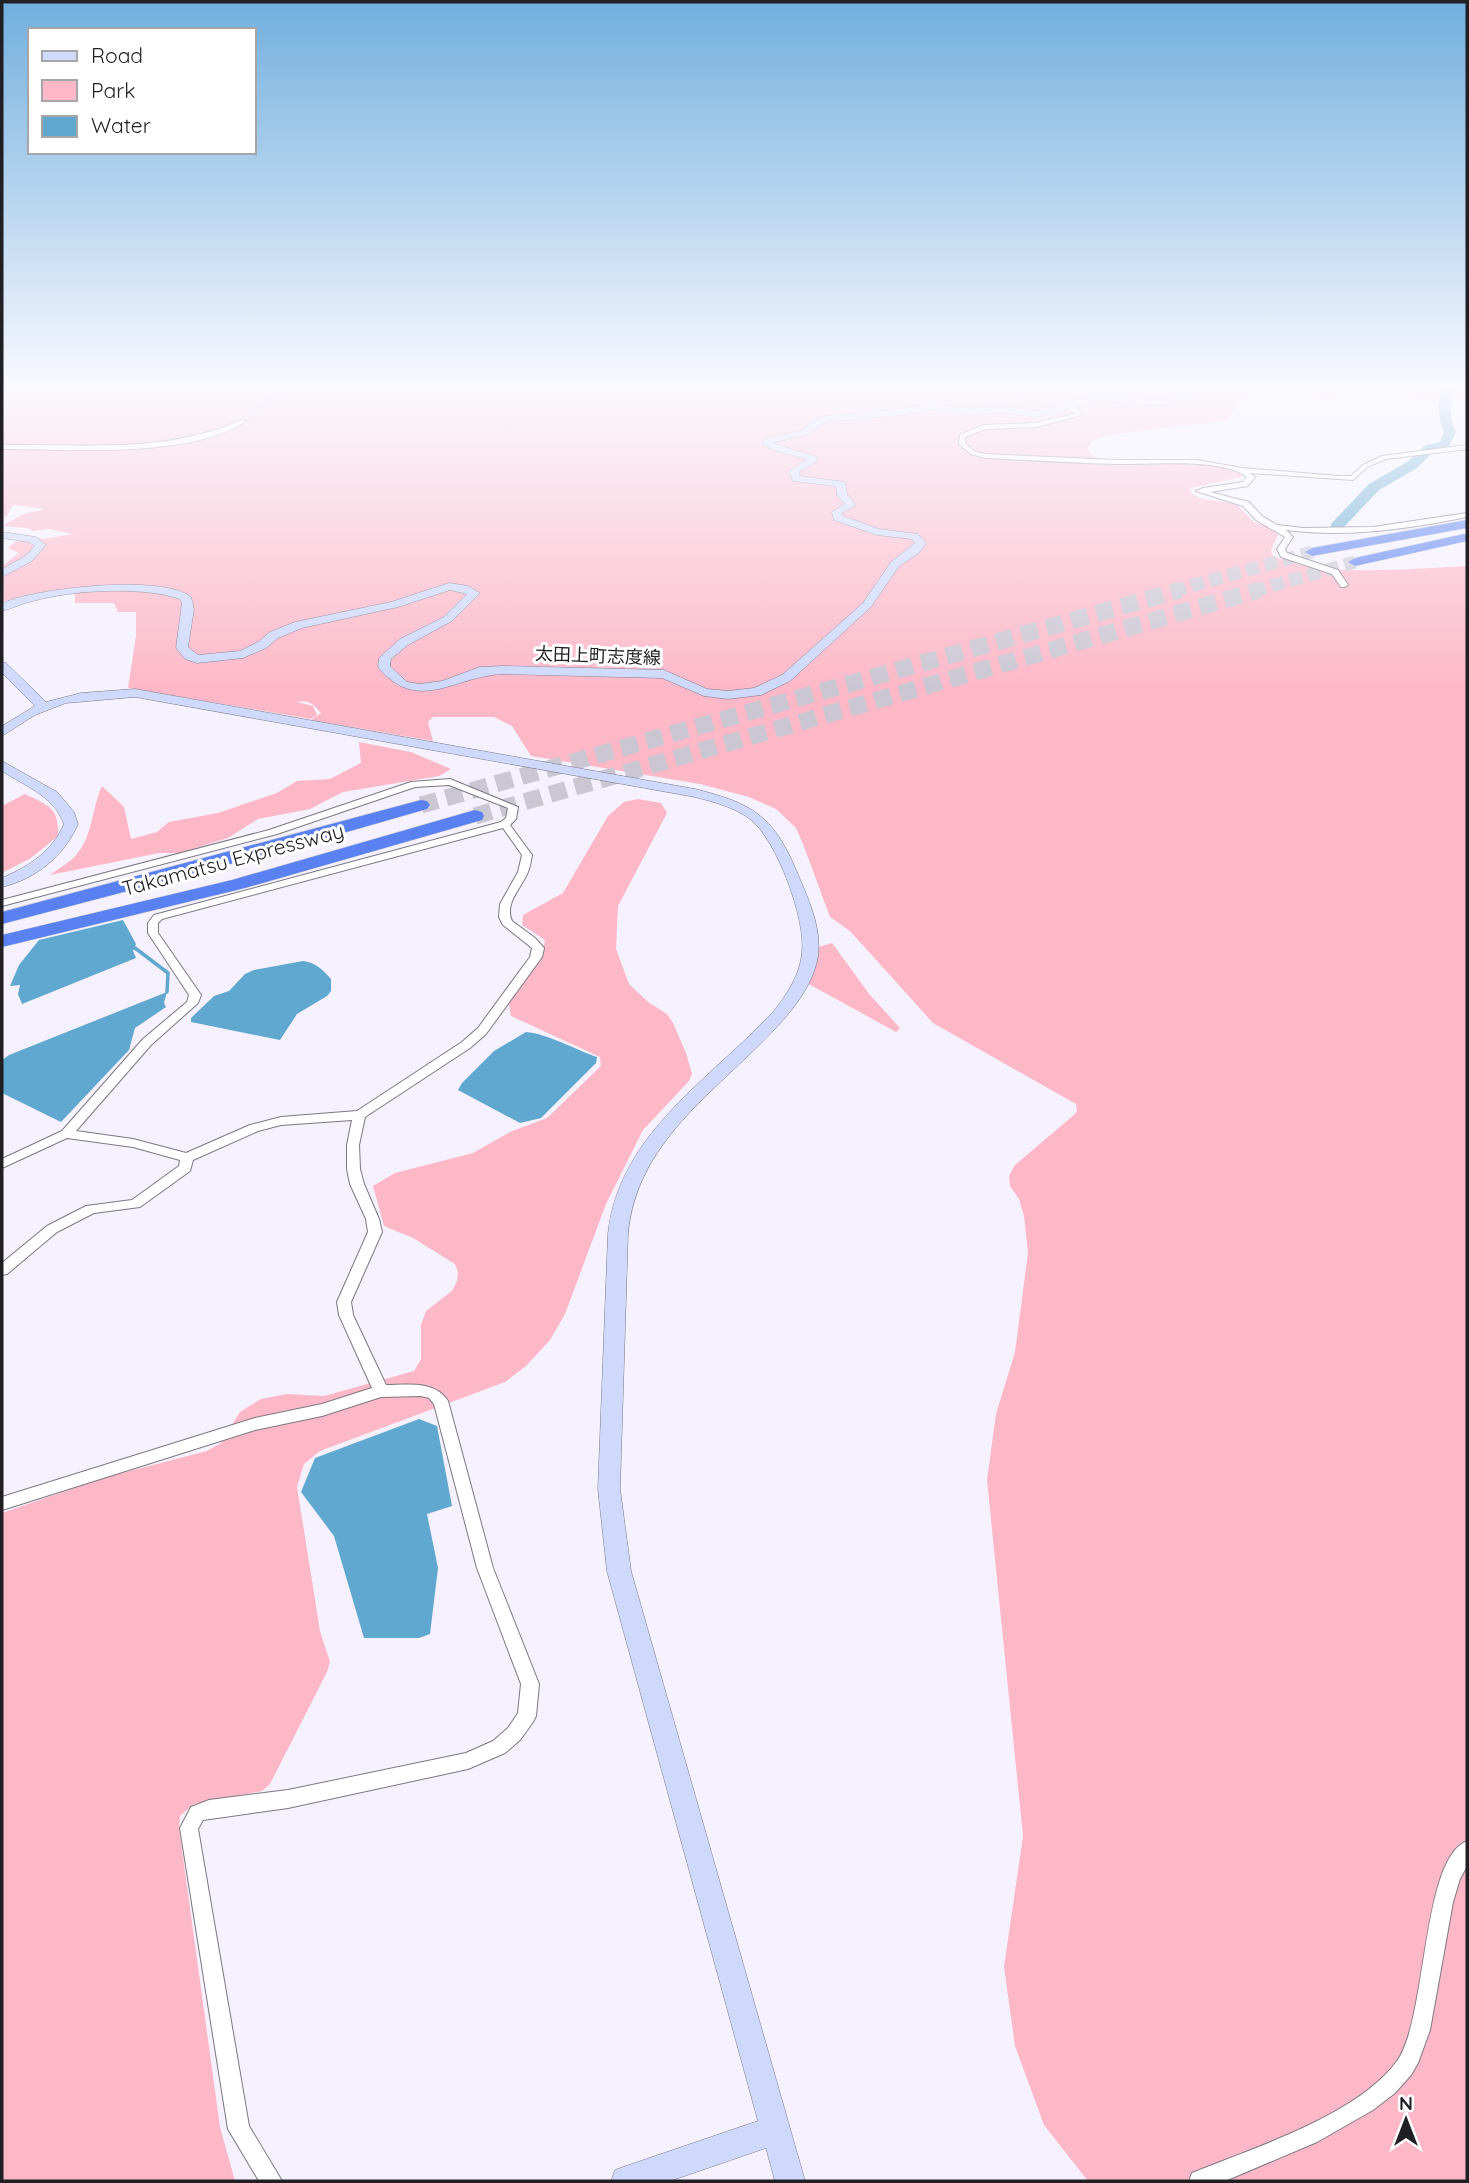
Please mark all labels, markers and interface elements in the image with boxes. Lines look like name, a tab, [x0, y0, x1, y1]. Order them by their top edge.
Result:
legend	[28, 28, 256, 154]
text: Road	[91, 42, 143, 68]
text: Park	[91, 77, 135, 103]
text: Water	[91, 112, 151, 138]
street label: 太田上町志度線	[535, 642, 661, 669]
street label: Takamatsu Expressway	[119, 817, 347, 901]
north arrow	[1371, 2085, 1441, 2155]
text: N	[1399, 2091, 1413, 2115]

